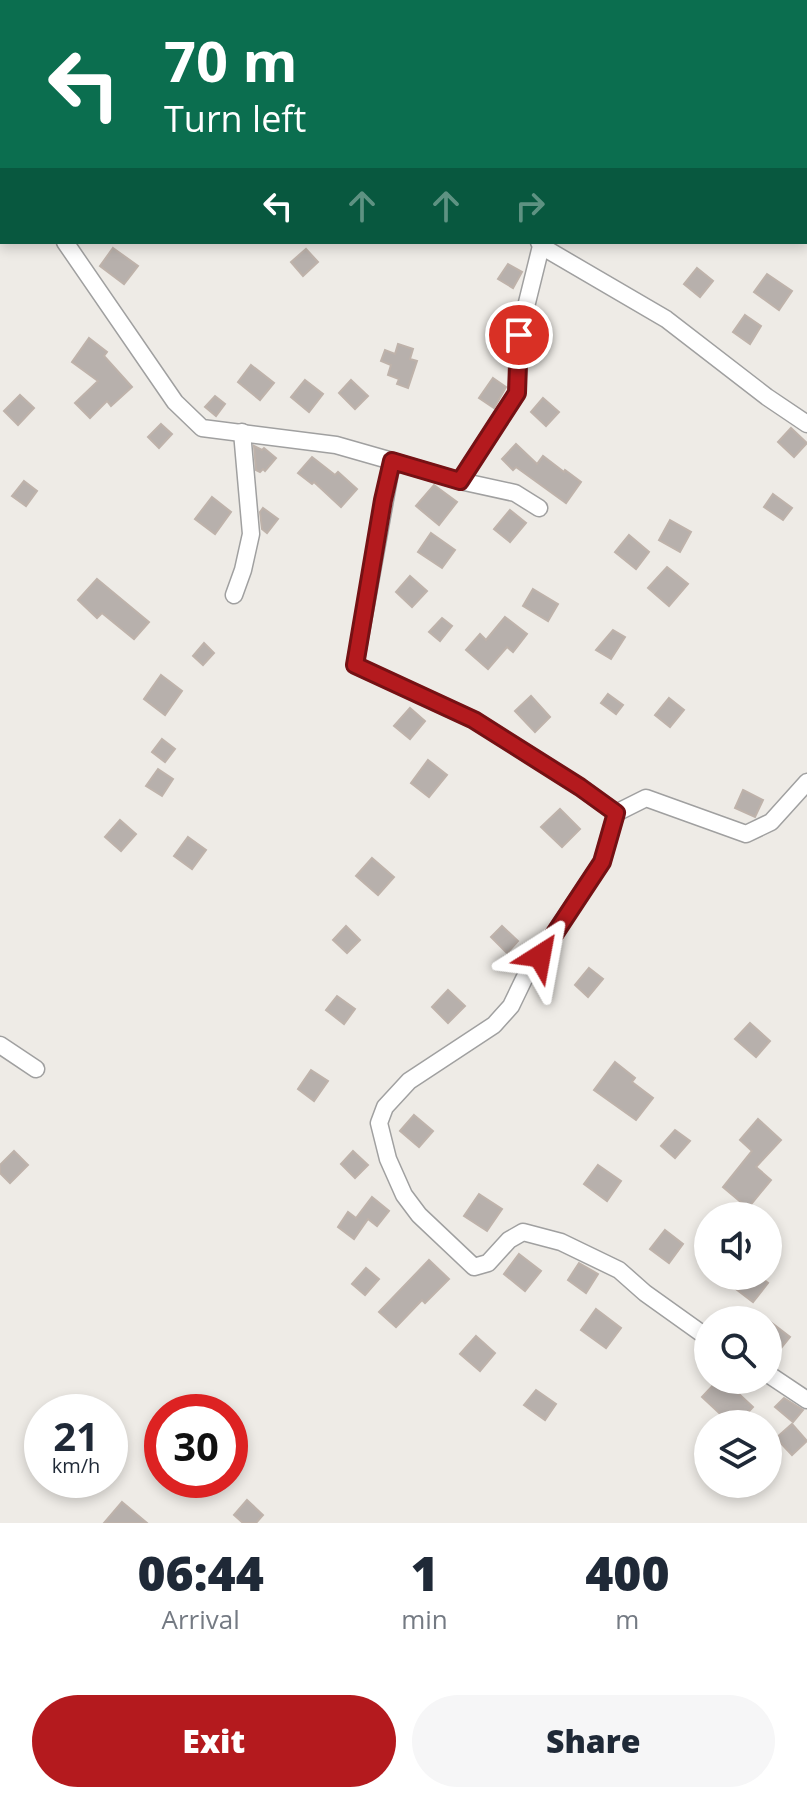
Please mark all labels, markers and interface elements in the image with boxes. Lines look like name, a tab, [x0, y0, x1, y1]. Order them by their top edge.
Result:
text: 70 m	[164, 22, 298, 98]
icon: left	[32, 32, 136, 136]
text: Turn left	[164, 94, 306, 143]
icon: left	[256, 184, 300, 228]
icon: ahead	[340, 184, 384, 228]
icon: ahead	[424, 184, 468, 228]
icon: right	[508, 184, 552, 228]
pin	[485, 301, 553, 369]
icon: arrive	[497, 313, 541, 357]
position arrow	[498, 914, 582, 998]
map controls	[694, 1202, 782, 1498]
button: sound	[694, 1202, 782, 1290]
button: search	[694, 1306, 782, 1394]
speed limit sign: 30	[144, 1394, 248, 1498]
text: 21	[53, 1408, 99, 1463]
button: layers	[694, 1410, 782, 1498]
text: km/h	[52, 1452, 100, 1479]
text: 06:44	[137, 1540, 264, 1605]
text: 1	[410, 1540, 439, 1605]
text: 400	[585, 1540, 670, 1605]
text: Arrival	[161, 1601, 240, 1637]
text: min	[401, 1601, 448, 1637]
text: m	[615, 1601, 639, 1637]
button: Exit	[32, 1695, 396, 1787]
button: Share	[412, 1695, 775, 1787]

